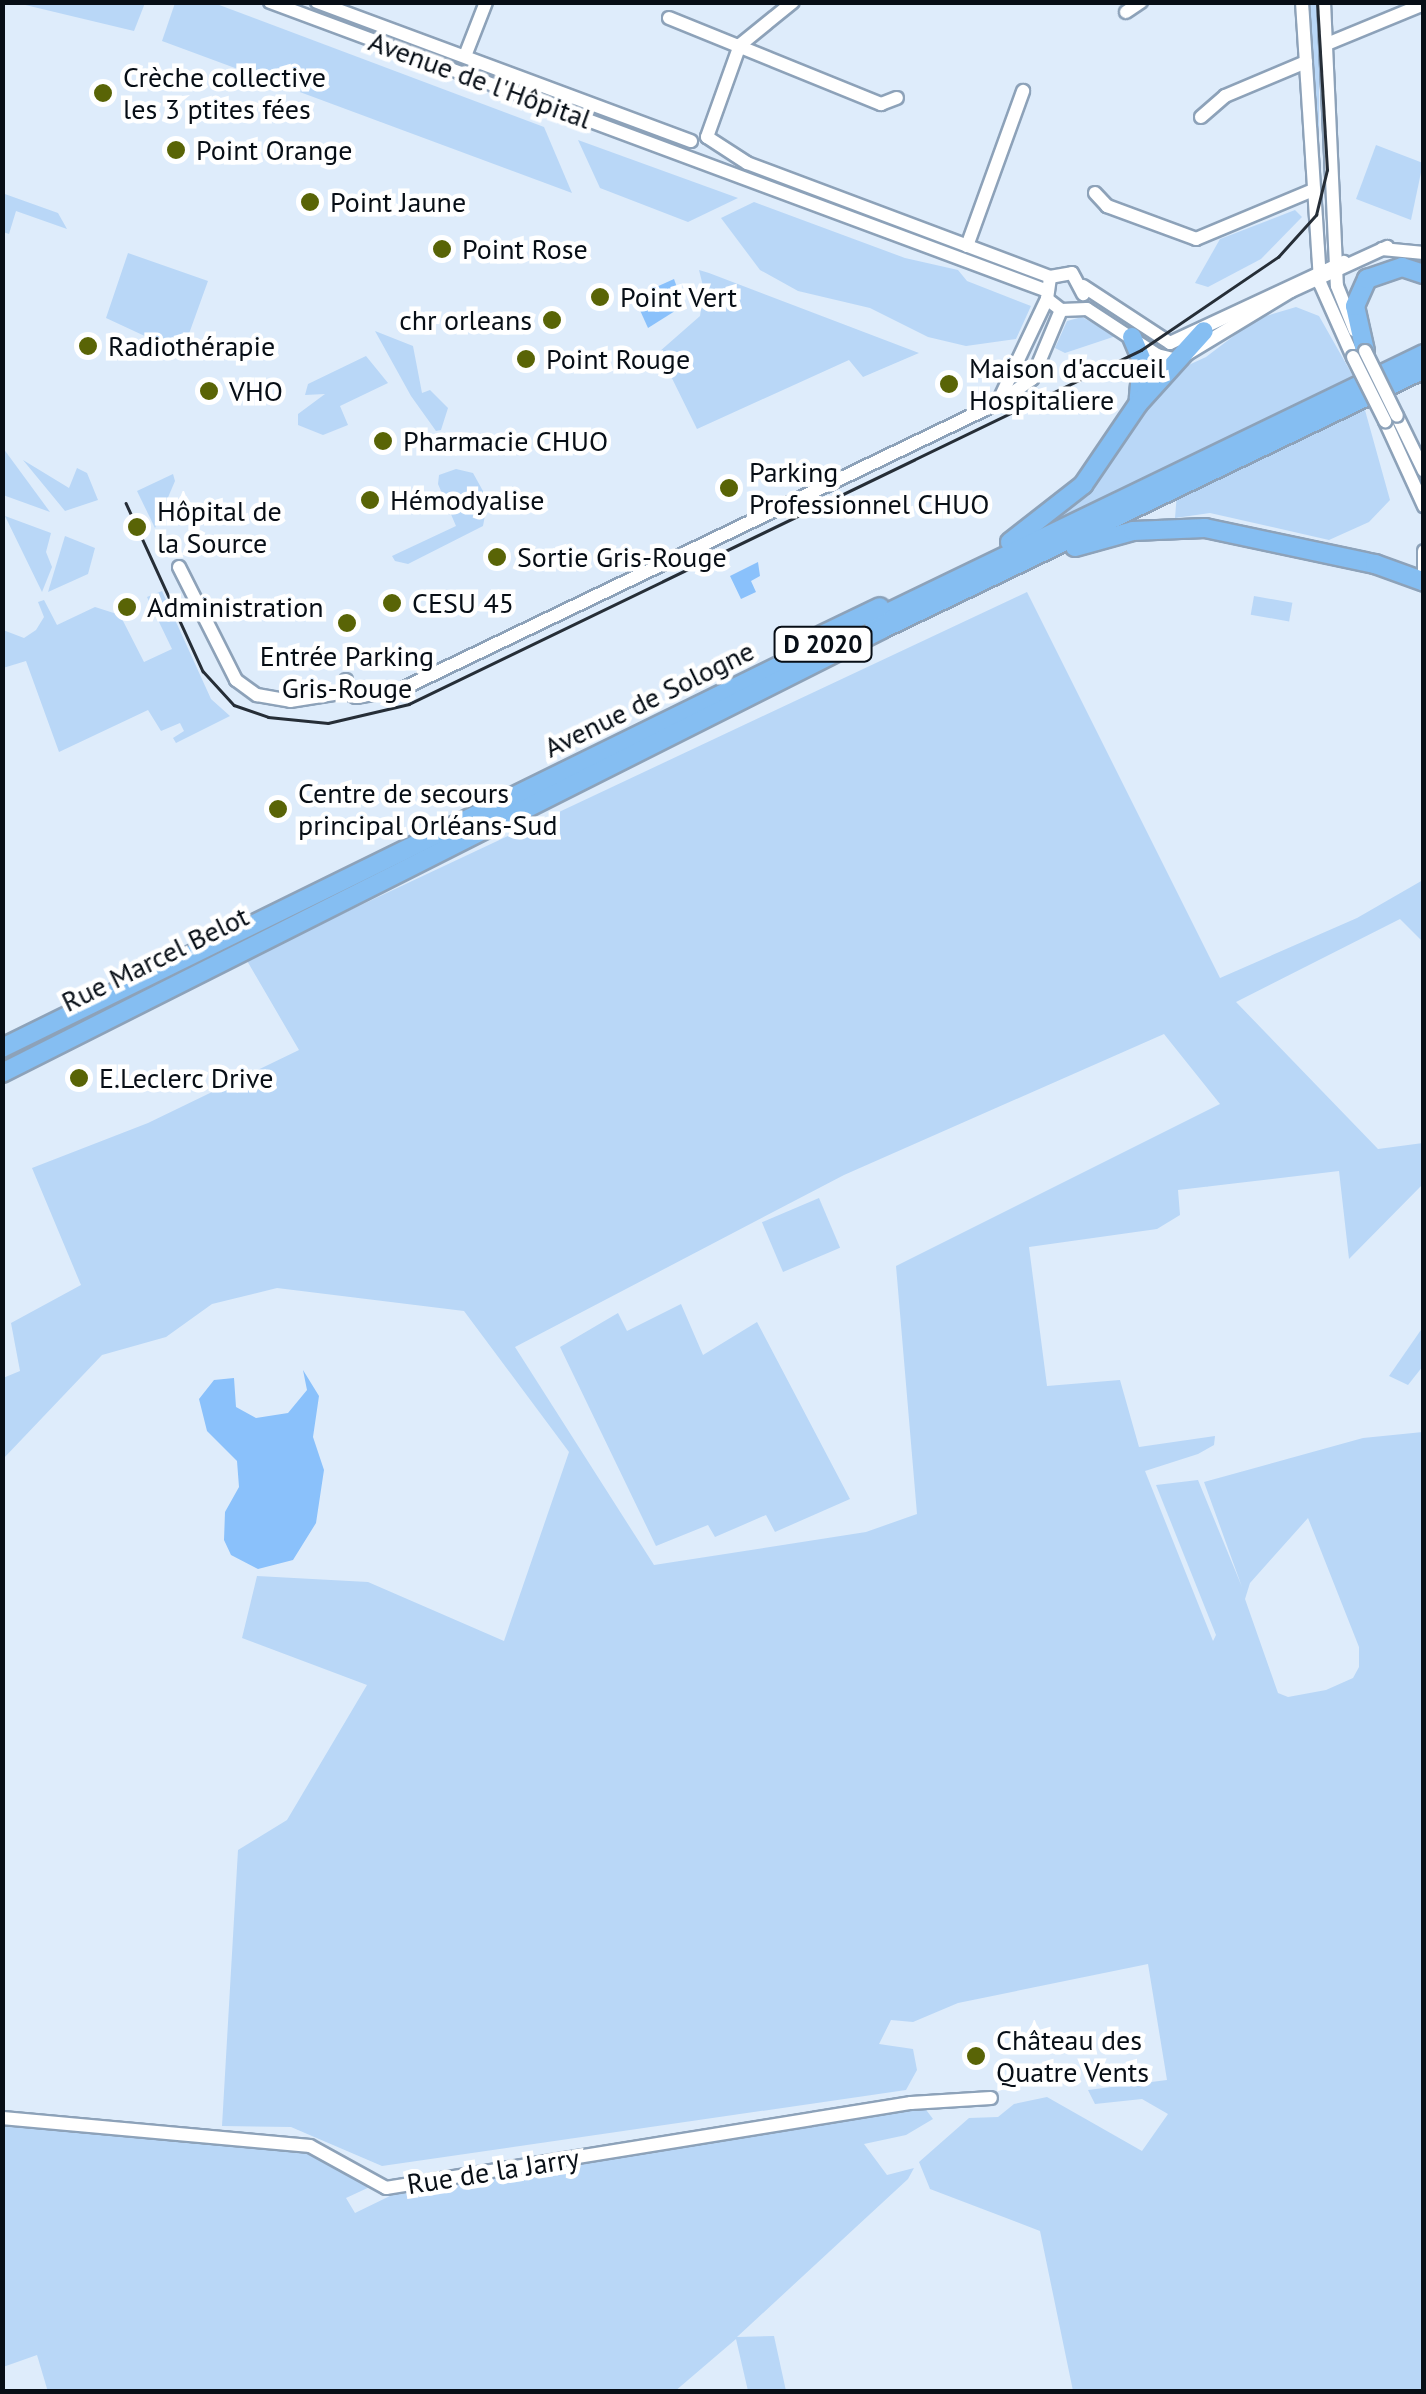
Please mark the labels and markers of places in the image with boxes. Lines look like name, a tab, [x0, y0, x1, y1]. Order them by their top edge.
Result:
place label: Crèche collective les 3 ptites fées	[123, 60, 326, 126]
marker: Crèche collective les 3 ptites fées	[92, 82, 114, 104]
place label: Point Orange	[196, 133, 353, 167]
marker: Point Orange	[165, 139, 187, 161]
place label: Point Jaune	[330, 185, 466, 219]
marker: Point Jaune	[299, 191, 321, 213]
place label: Point Rose	[462, 232, 588, 266]
marker: Point Rose	[431, 238, 453, 260]
place label: Point Vert	[620, 280, 738, 314]
marker: Point Vert	[589, 286, 611, 308]
place label: chr orleans	[399, 303, 532, 337]
marker: chr orleans	[541, 309, 563, 331]
place label: Radiothérapie	[108, 329, 275, 363]
marker: Radiothérapie	[77, 335, 99, 357]
place label: Point Rouge	[546, 342, 690, 376]
marker: Point Rouge	[515, 348, 537, 370]
place label: Maison d'accueil Hospitaliere	[969, 351, 1165, 417]
marker: Maison d'accueil Hospitaliere	[938, 373, 960, 395]
place label: VHO	[229, 374, 283, 408]
marker: VHO	[198, 380, 220, 402]
place label: Pharmacie CHUO	[403, 424, 608, 458]
marker: Pharmacie CHUO	[372, 430, 394, 452]
place label: Parking Professionnel CHUO	[749, 455, 990, 521]
marker: Parking Professionnel CHUO	[718, 477, 740, 499]
place label: Hémodyalise	[390, 483, 544, 517]
marker: Hémodyalise	[359, 489, 381, 511]
place label: Hôpital de la Source	[157, 494, 282, 560]
marker: Hôpital de la Source	[126, 516, 148, 538]
place label: Sortie Gris-Rouge	[517, 540, 727, 574]
marker: Sortie Gris-Rouge	[486, 546, 508, 568]
place label: CESU 45	[412, 586, 514, 620]
place label: Administration	[147, 590, 324, 624]
marker: CESU 45	[381, 592, 403, 614]
marker: Administration	[116, 596, 138, 618]
marker: Entrée Parking Gris-Rouge	[336, 612, 358, 634]
place label: Entrée Parking Gris-Rouge	[260, 639, 434, 705]
place label: Centre de secours principal Orléans-Sud	[298, 776, 557, 842]
marker: Centre de secours principal Orléans-Sud	[267, 798, 289, 820]
place label: E.Leclerc Drive	[99, 1061, 274, 1095]
marker: E.Leclerc Drive	[68, 1067, 90, 1089]
place label: Château des Quatre Vents	[996, 2023, 1150, 2089]
marker: Château des Quatre Vents	[965, 2045, 987, 2067]

